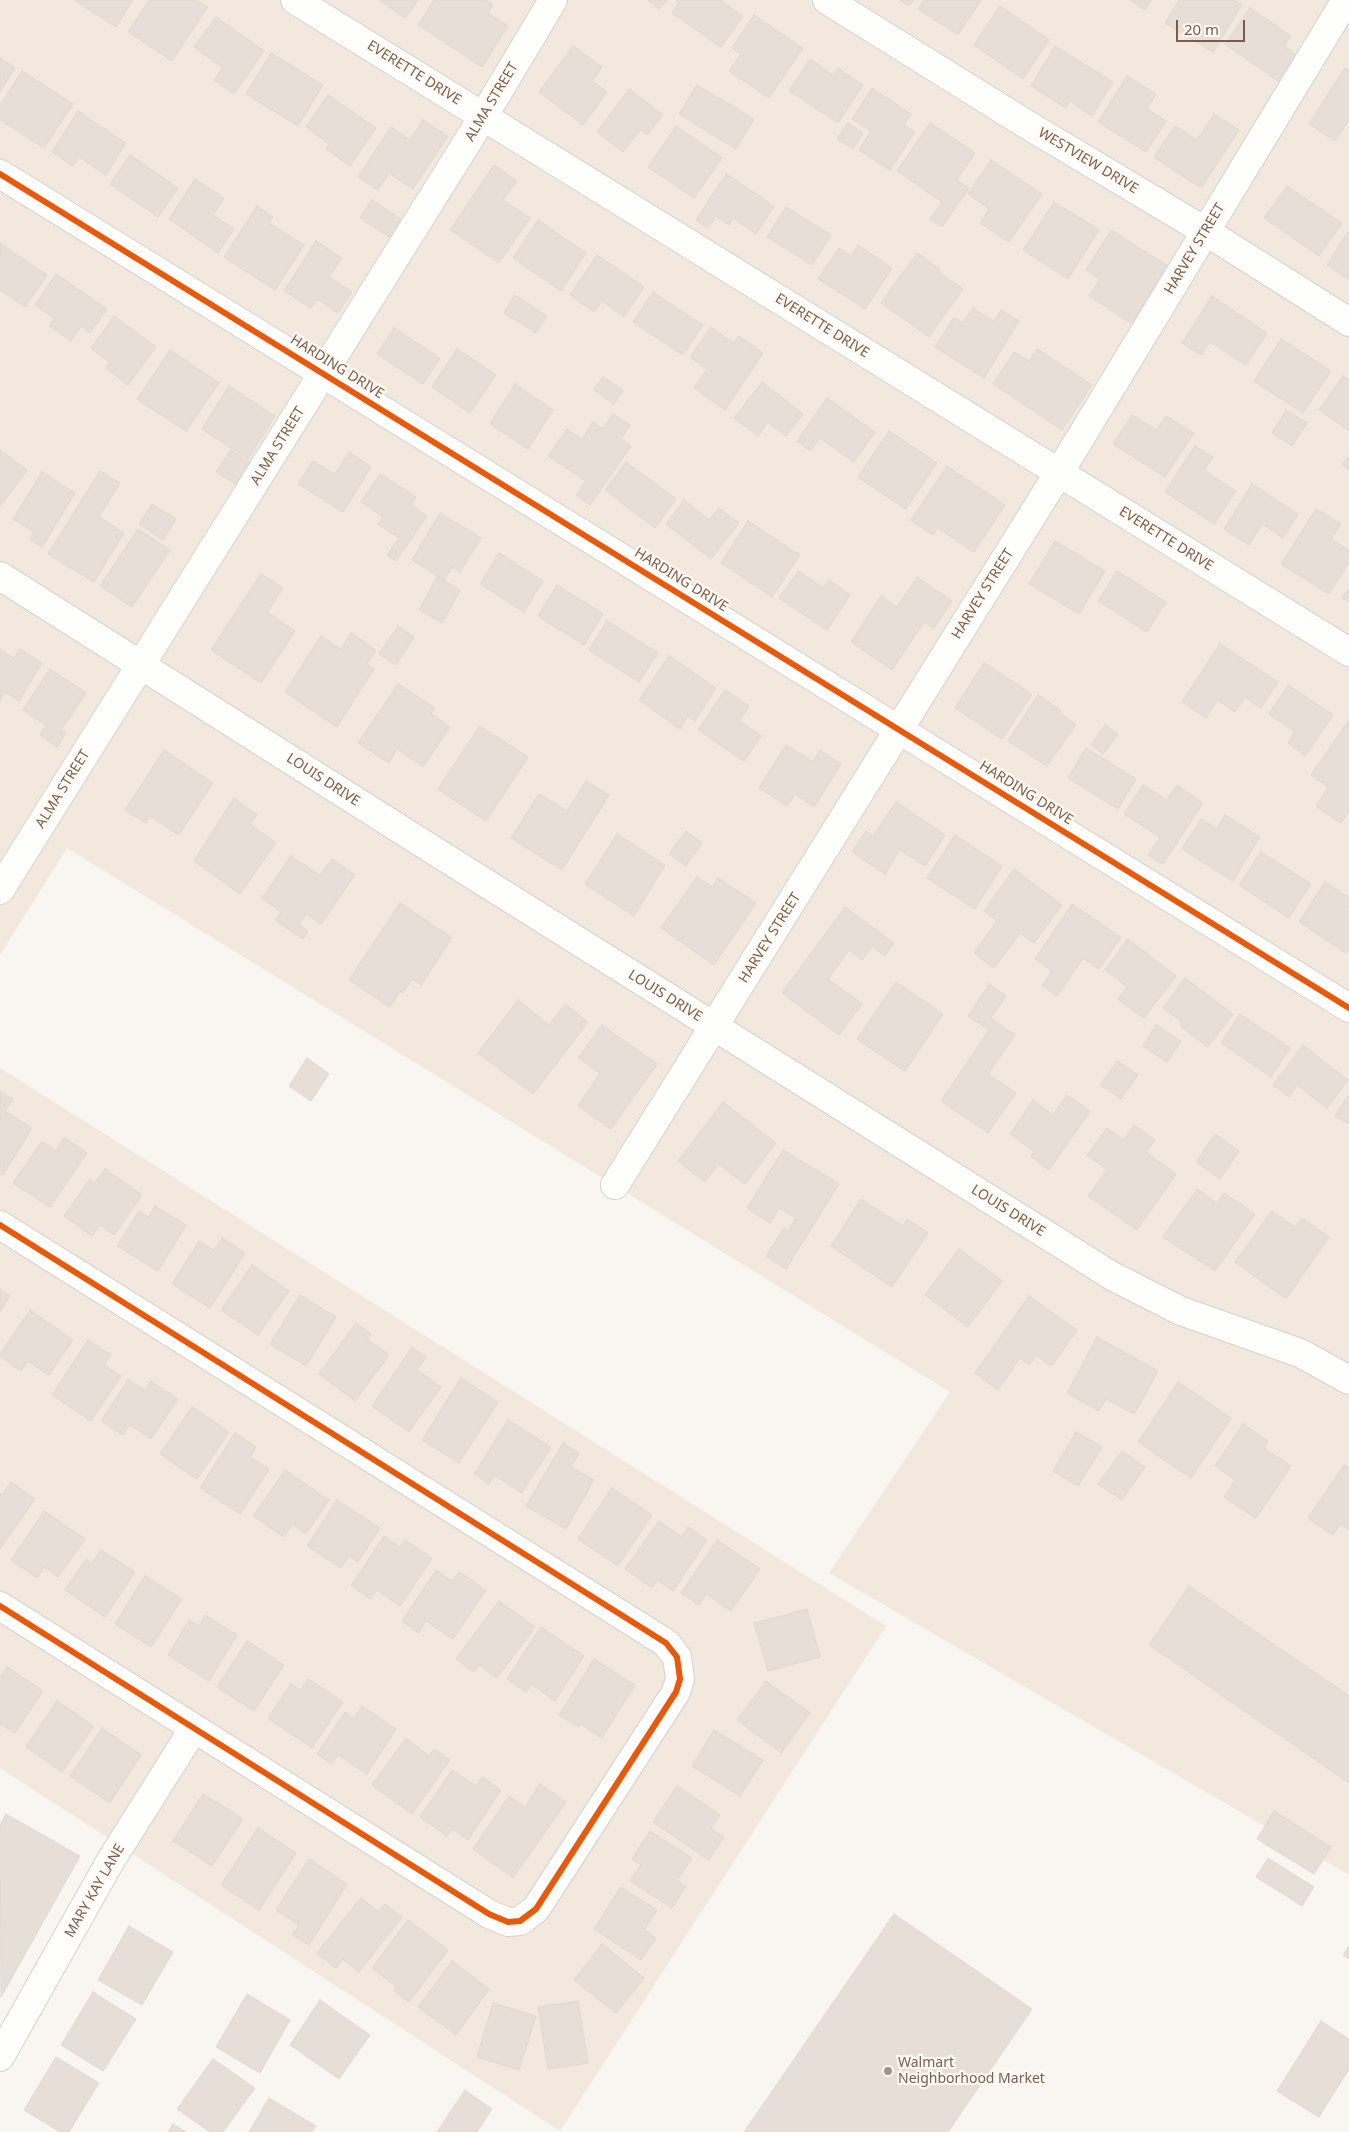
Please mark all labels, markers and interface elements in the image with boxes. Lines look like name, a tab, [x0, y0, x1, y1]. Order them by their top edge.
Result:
scale bar	[1179, 10, 1248, 42]
text: 20 m	[1184, 19, 1219, 39]
street label: EVERETTE DRIVE	[364, 37, 464, 109]
street label: ALMA STREET	[462, 59, 522, 145]
street label: WESTVIEW DRIVE	[1035, 125, 1141, 197]
street label: HARVEY STREET	[1161, 200, 1229, 298]
street label: EVERETTE DRIVE	[772, 290, 872, 362]
street label: HARDING DRIVE	[287, 331, 387, 403]
street label: ALMA STREET	[247, 404, 309, 488]
street label: EVERETTE DRIVE	[1116, 503, 1216, 575]
street label: HARDING DRIVE	[631, 544, 731, 616]
street label: HARVEY STREET	[949, 546, 1017, 642]
street label: ALMA STREET	[32, 747, 94, 831]
street label: LOUIS DRIVE	[283, 750, 363, 810]
street label: HARDING DRIVE	[976, 757, 1076, 829]
street label: HARVEY STREET	[736, 890, 804, 986]
street label: LOUIS DRIVE	[625, 967, 705, 1025]
street label: LOUIS DRIVE	[968, 1182, 1048, 1240]
street label: MARY KAY LANE	[61, 1841, 129, 1941]
place label: Walmart Neighborhood Market	[898, 2055, 1045, 2088]
marker: Walmart Neighborhood Market	[882, 2065, 894, 2077]

